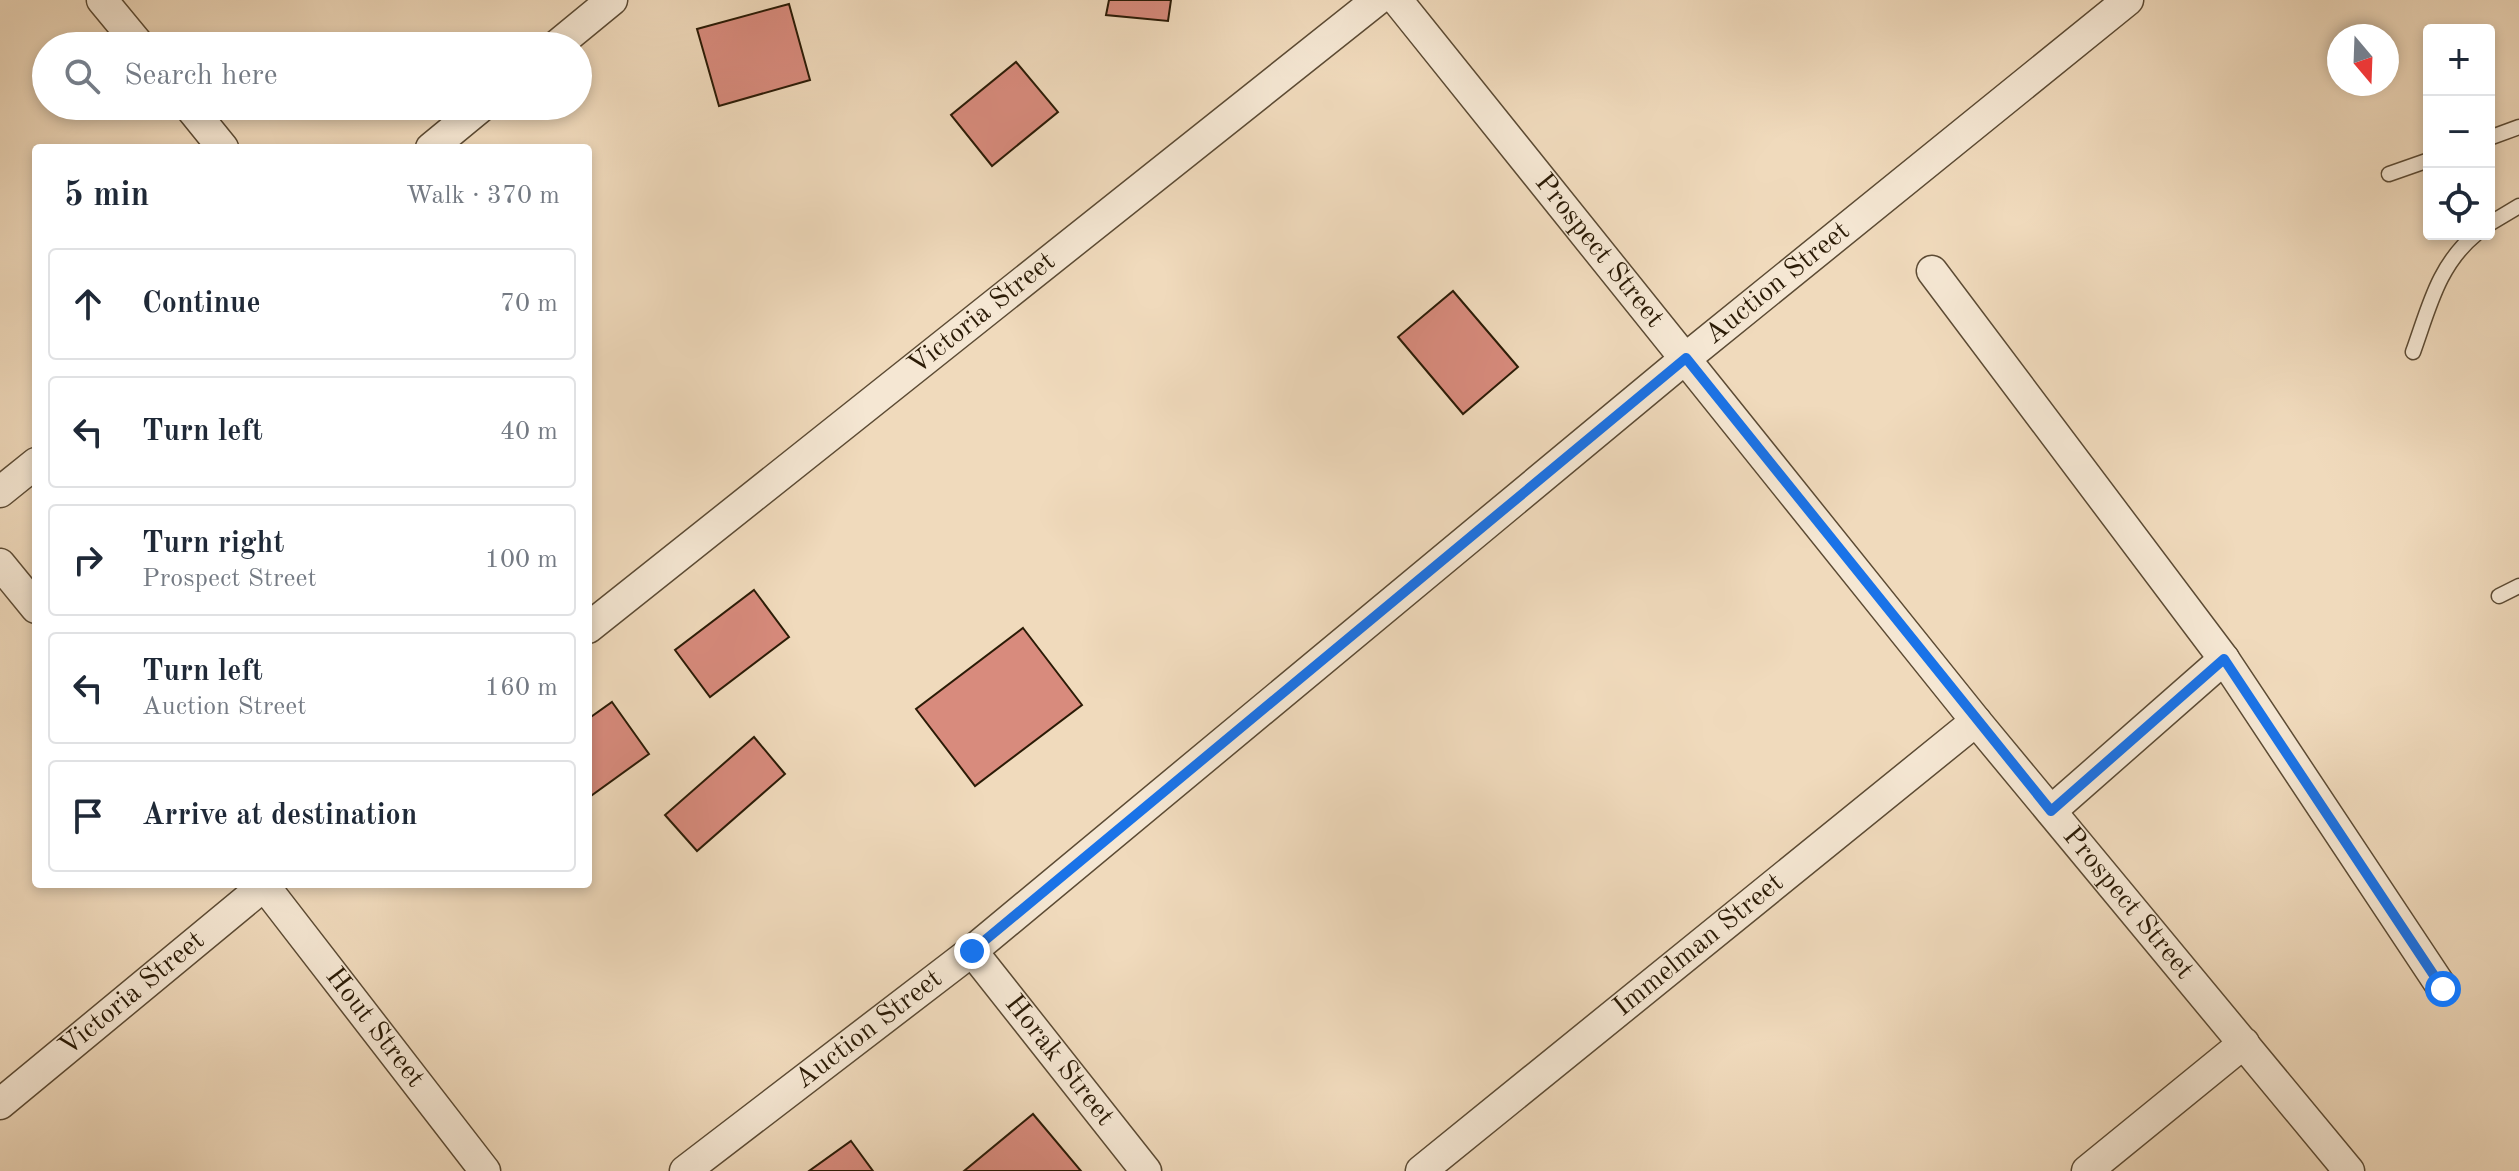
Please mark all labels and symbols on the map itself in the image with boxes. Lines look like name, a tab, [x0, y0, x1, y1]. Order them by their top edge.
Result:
north arrow	[2327, 24, 2399, 96]
street label: Prospect Street	[1529, 169, 1668, 333]
street label: Auction Street	[1700, 217, 1855, 350]
street label: Victoria Street	[904, 247, 1061, 381]
street label: Prospect Street	[2057, 822, 2198, 985]
street label: Immelman Street	[1609, 869, 1789, 1022]
street label: Victoria Street	[55, 927, 210, 1062]
route end	[954, 933, 990, 969]
street label: Hout Street	[320, 963, 429, 1093]
street label: Auction Street	[790, 965, 948, 1095]
route start	[2425, 971, 2461, 1007]
street label: Horak Street	[999, 990, 1119, 1131]

